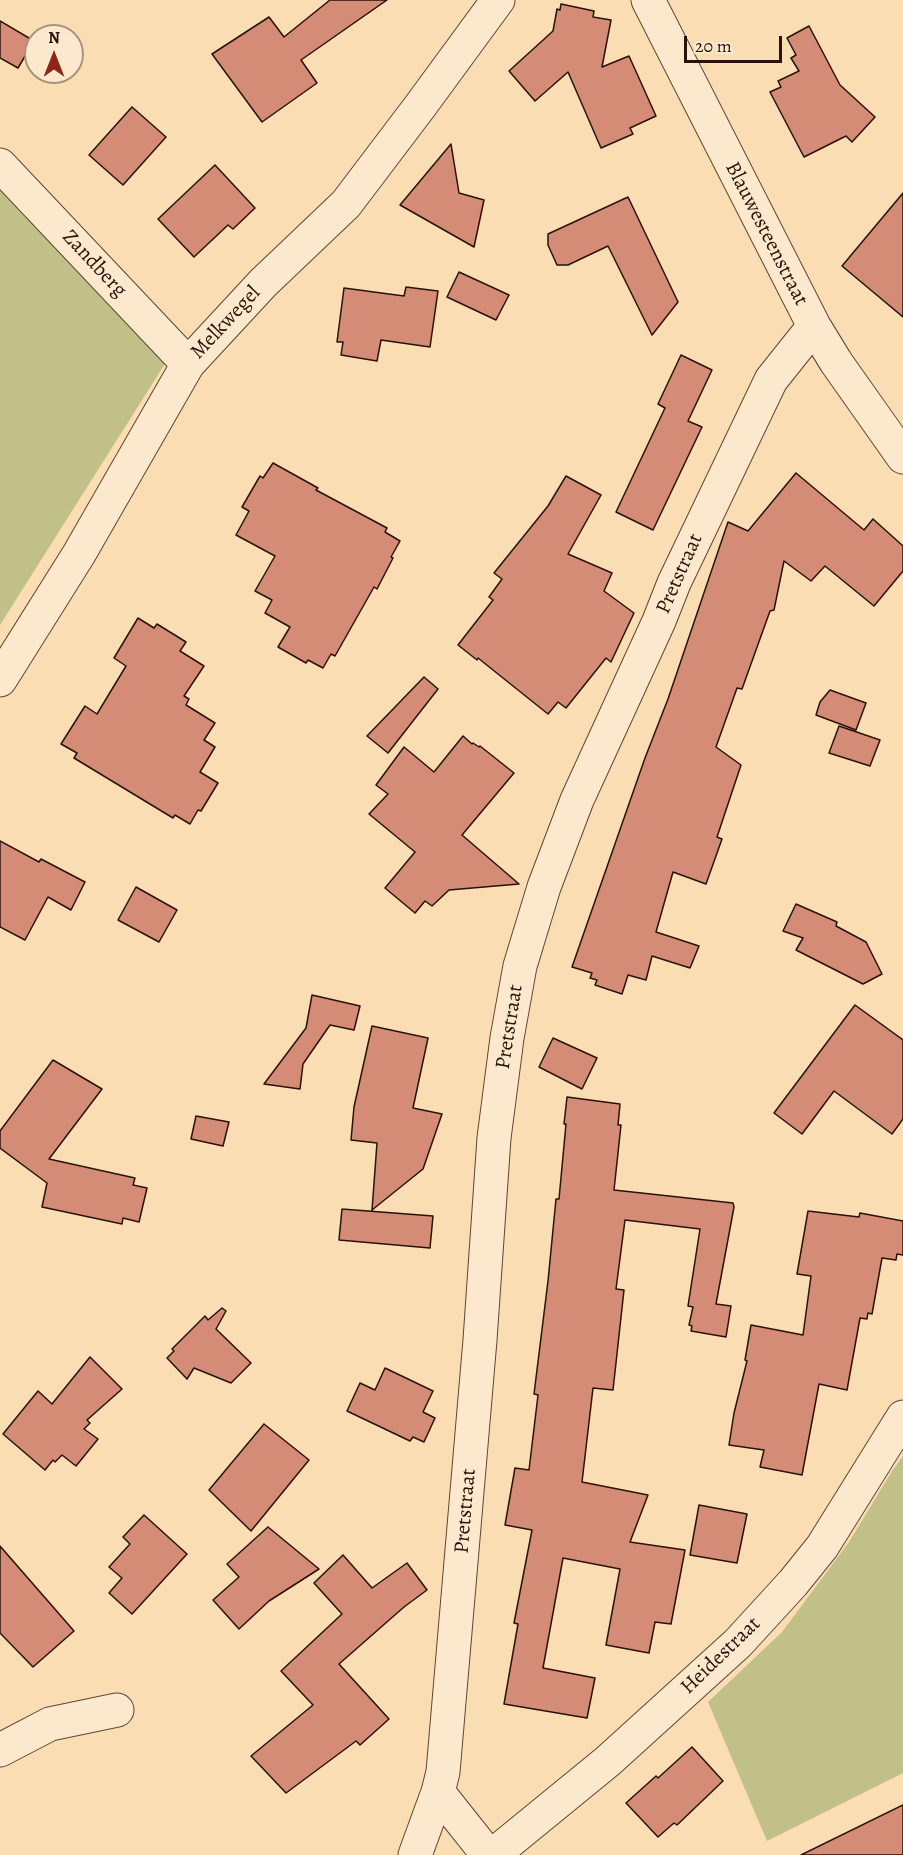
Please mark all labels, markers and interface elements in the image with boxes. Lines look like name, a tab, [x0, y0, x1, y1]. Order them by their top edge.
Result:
north arrow	[24, 24, 84, 84]
scale bar	[687, 24, 784, 62]
text: N	[48, 27, 60, 49]
text: 20 m	[695, 34, 732, 58]
street label: Blauwesteenstraat	[719, 158, 813, 310]
street label: Zandberg	[56, 225, 132, 303]
street label: Melkwegel	[186, 281, 266, 365]
street label: Pretstraat	[651, 530, 709, 618]
street label: Pretstraat	[491, 983, 529, 1071]
street label: Pretstraat	[450, 1467, 482, 1555]
street label: Heidestraat	[676, 1612, 766, 1700]

